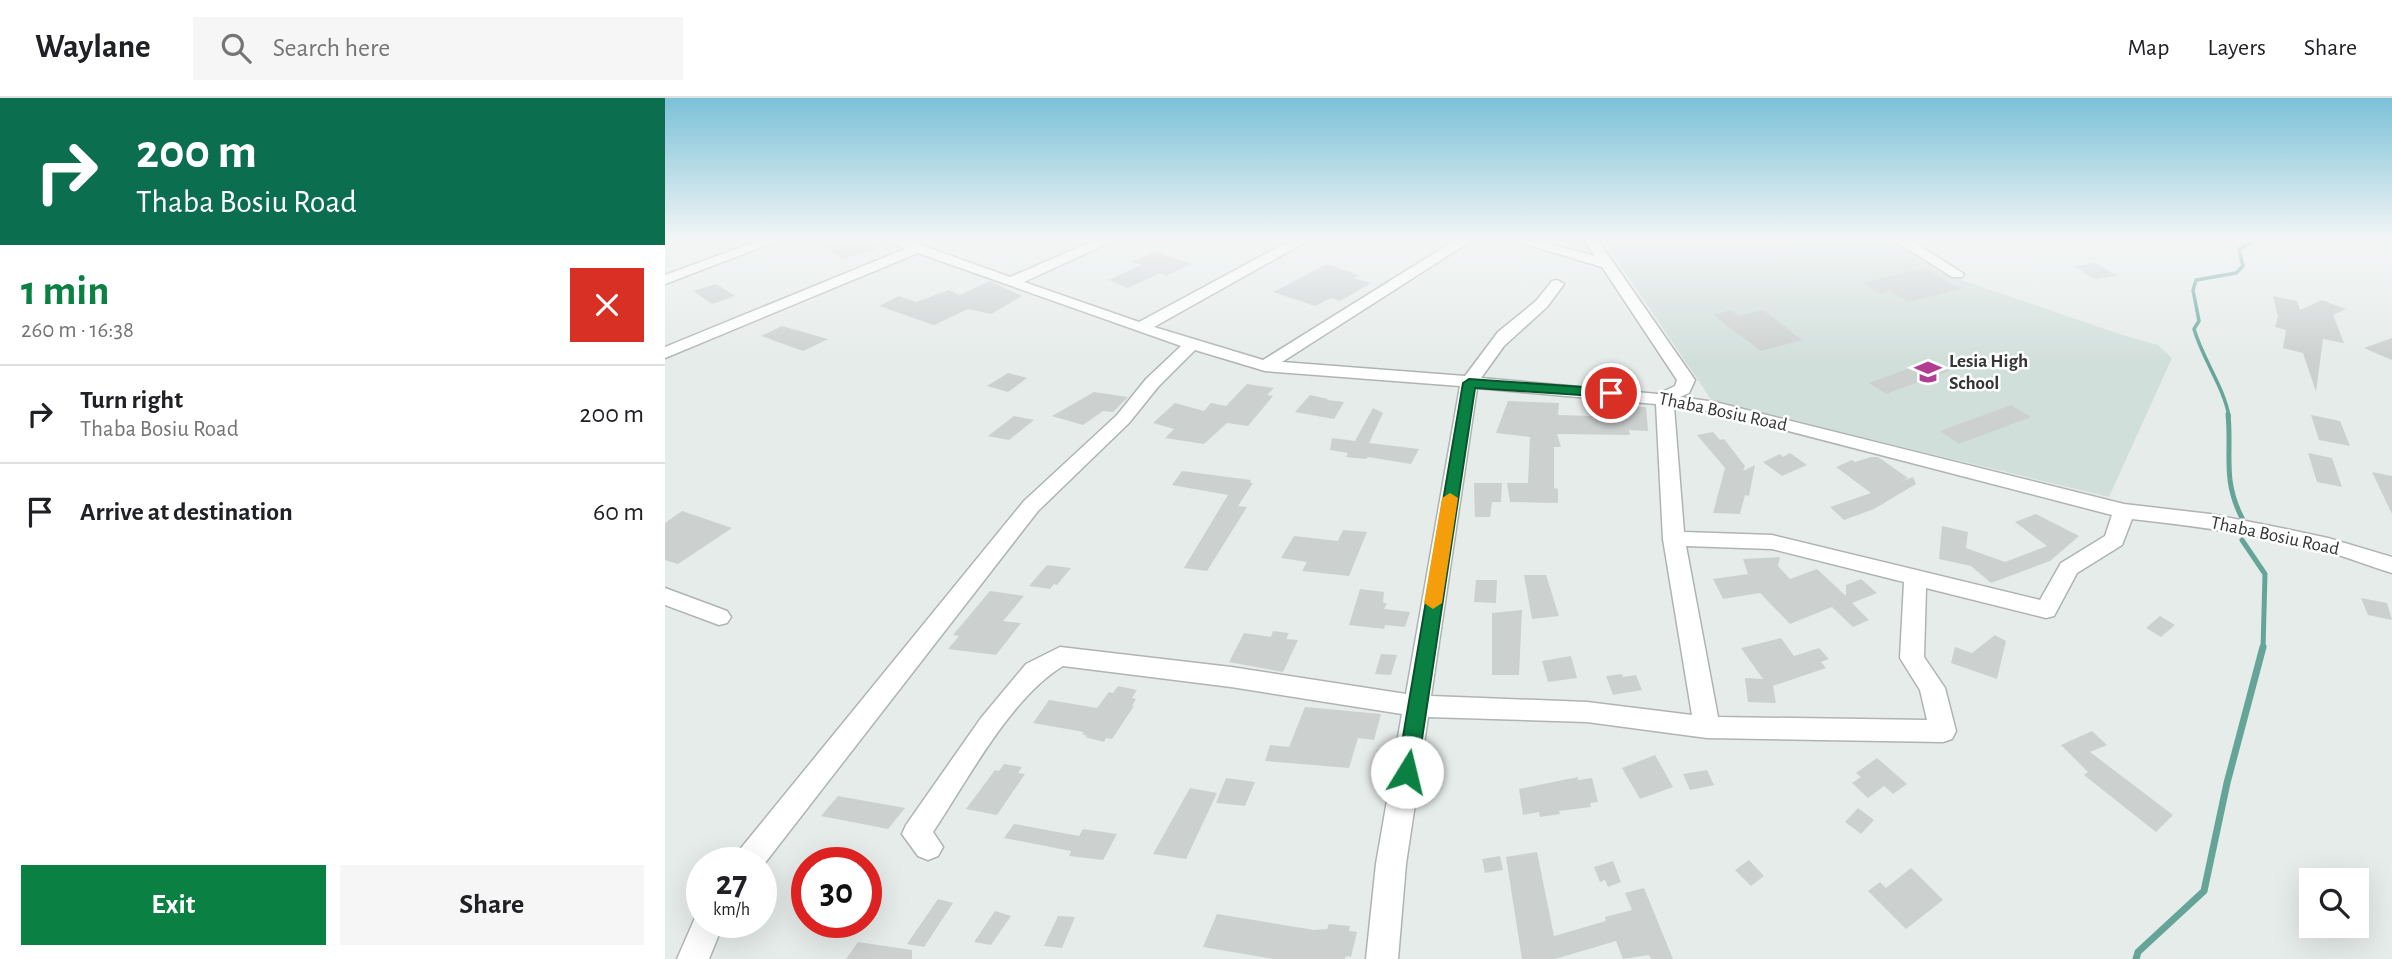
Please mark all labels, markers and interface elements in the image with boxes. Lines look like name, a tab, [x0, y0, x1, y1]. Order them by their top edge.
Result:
search box	[193, 17, 683, 80]
icon: search	[217, 29, 255, 67]
text: Waylane	[35, 31, 151, 64]
text: Search here	[273, 35, 390, 61]
text: Map	[2127, 36, 2169, 60]
text: Layers	[2207, 36, 2266, 60]
text: Share	[2304, 36, 2357, 60]
icon: right	[21, 126, 112, 217]
text: 200 m	[136, 128, 257, 177]
text: Thaba Bosiu Road	[136, 186, 357, 218]
button: close	[570, 268, 644, 342]
text: 1 min	[21, 270, 110, 312]
text: 260 m · 16:38	[21, 319, 134, 342]
place label: Lesia High School	[1949, 352, 2028, 393]
school or university icon: Lesia High School	[1913, 357, 1943, 387]
pin	[1581, 363, 1641, 423]
icon: arrive	[1592, 374, 1630, 412]
text: Turn right	[80, 387, 183, 413]
street label: Thaba Bosiu Road	[1657, 389, 1789, 435]
icon: right	[21, 395, 59, 433]
text: 200 m	[580, 401, 644, 427]
text: Thaba Bosiu Road	[80, 418, 239, 441]
icon: arrive	[21, 493, 59, 531]
text: Arrive at destination	[80, 499, 293, 525]
text: 60 m	[593, 499, 644, 525]
street label: Thaba Bosiu Road	[2209, 513, 2341, 559]
position arrow	[1370, 735, 1444, 809]
speed limit sign: 30	[791, 847, 882, 938]
button: Exit	[21, 865, 326, 945]
button: Share	[340, 865, 644, 945]
text: 27	[716, 866, 747, 901]
map controls	[2299, 868, 2369, 938]
button: search	[2299, 868, 2369, 938]
text: km/h	[713, 901, 750, 919]

